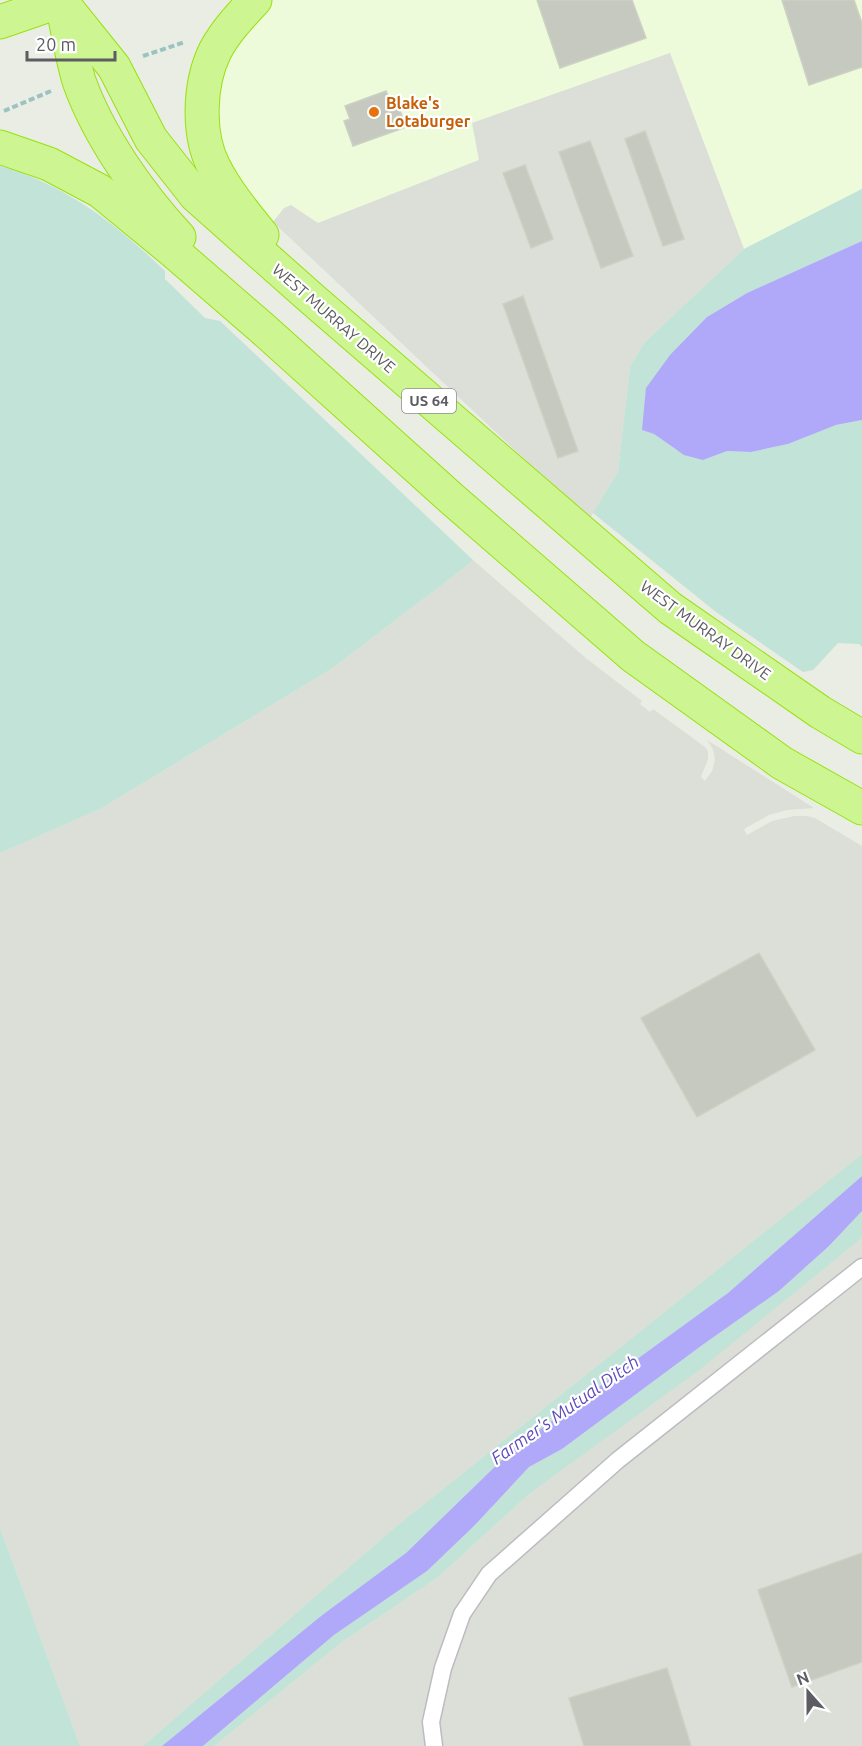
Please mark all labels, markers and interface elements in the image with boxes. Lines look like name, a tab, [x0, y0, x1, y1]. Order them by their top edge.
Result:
scale bar	[27, 24, 116, 62]
text: 20 m	[36, 34, 76, 54]
place label: Blake's Lotaburger	[386, 94, 471, 130]
marker: Blake's Lotaburger	[367, 105, 381, 119]
street label: WEST MURRAY DRIVE	[269, 260, 399, 376]
road number: US 64	[402, 389, 456, 413]
street label: WEST MURRAY DRIVE	[637, 577, 775, 683]
water label: Farmer's Mutual Ditch	[487, 1351, 642, 1468]
north arrow	[778, 1662, 838, 1722]
text: N	[794, 1667, 811, 1689]

